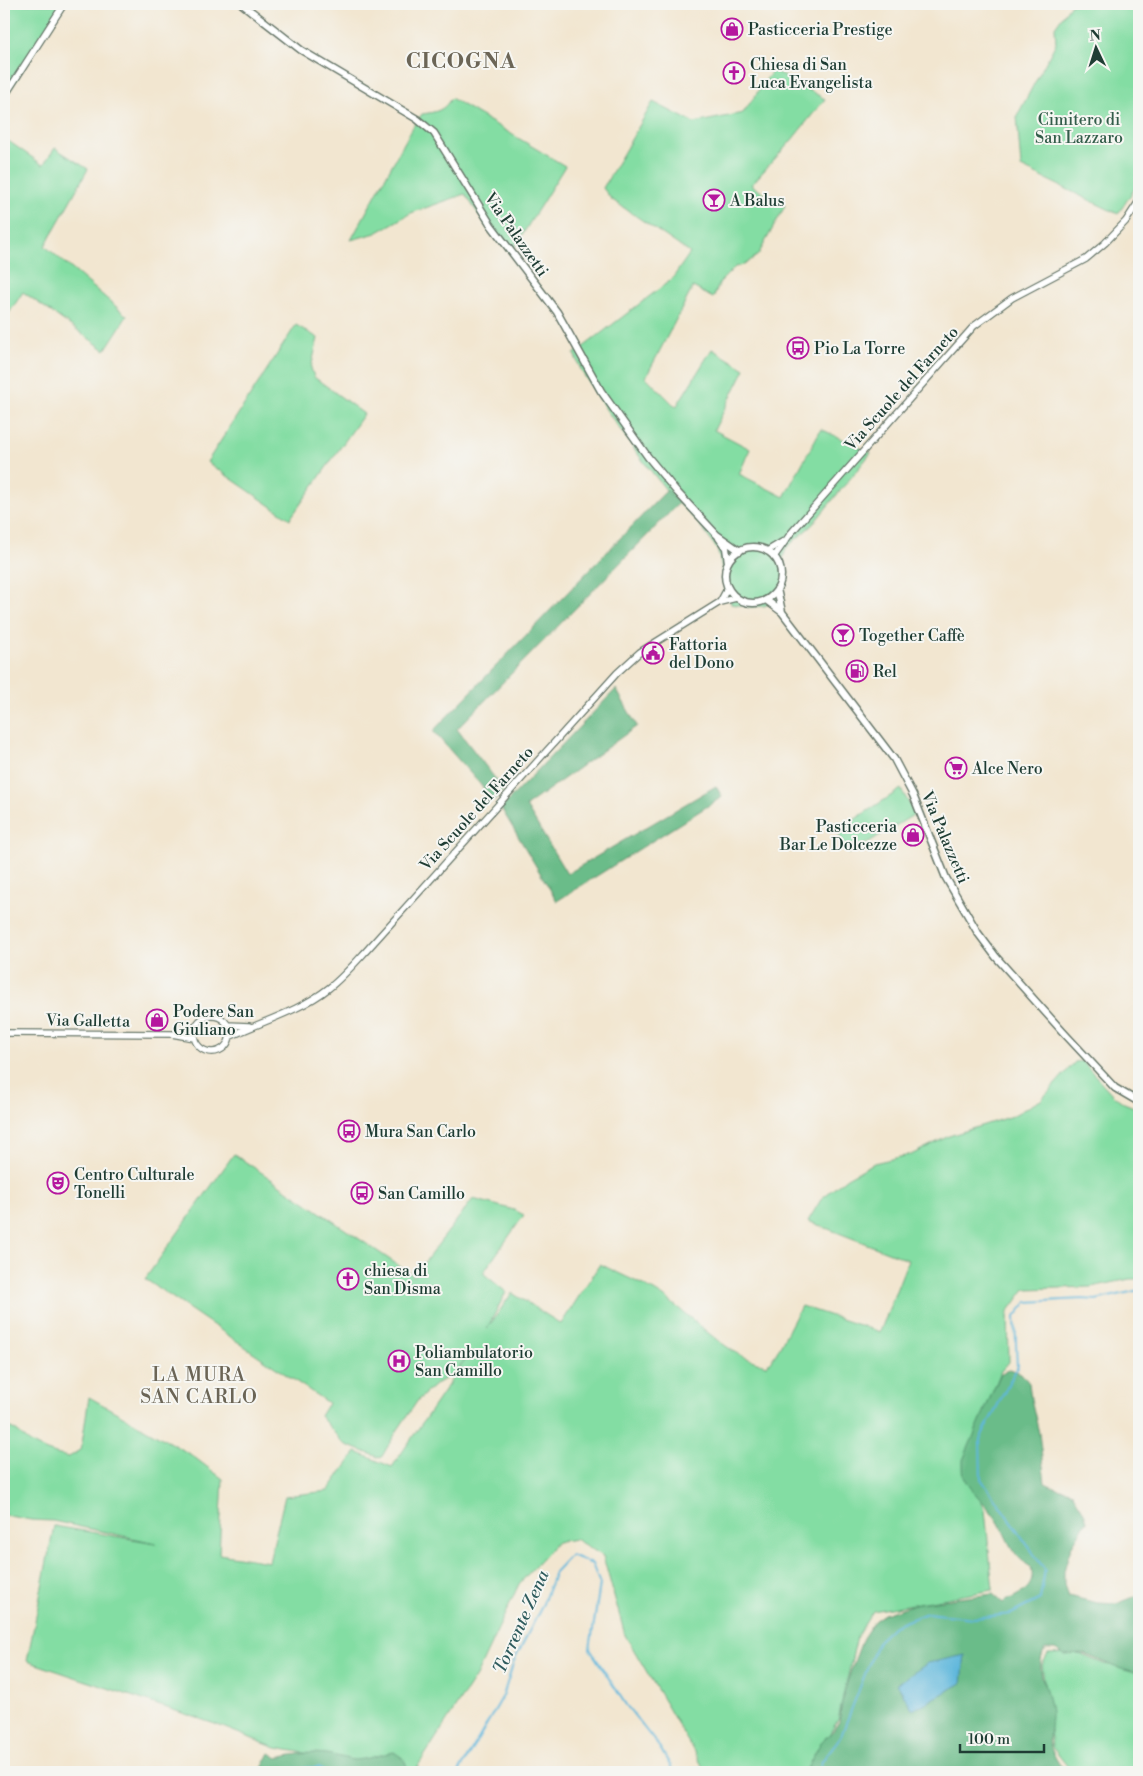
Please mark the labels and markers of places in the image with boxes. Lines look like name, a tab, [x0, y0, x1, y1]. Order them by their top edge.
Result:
shop icon: Pasticceria Prestige	[720, 17, 744, 41]
place label: Pasticceria Prestige	[748, 20, 893, 40]
place label: Chiesa di San Luca Evangelista	[750, 55, 874, 93]
church icon: Chiesa di San Luca Evangelista	[722, 61, 746, 85]
bar icon: A Balus	[702, 188, 726, 212]
place label: A Balus	[729, 191, 784, 211]
bus stop icon: Pio La Torre	[786, 336, 810, 360]
place label: Pio La Torre	[814, 339, 905, 359]
bar icon: Together Caffè	[831, 623, 855, 647]
place label: Together Caffè	[859, 626, 965, 646]
place label: Fattoria del Dono	[669, 635, 734, 673]
public building icon: Fattoria del Dono	[641, 641, 665, 665]
fuel station icon: Rel	[845, 659, 869, 683]
place label: Rel	[873, 662, 897, 682]
supermarket icon: Alce Nero	[944, 756, 968, 780]
place label: Alce Nero	[971, 759, 1043, 779]
place label: Pasticceria Bar Le Dolcezze	[779, 817, 898, 855]
shop icon: Pasticceria Bar Le Dolcezze	[901, 823, 925, 847]
place label: Podere San Giuliano	[173, 1002, 254, 1040]
shop icon: Podere San Giuliano	[145, 1008, 169, 1032]
bus stop icon: Mura San Carlo	[337, 1119, 361, 1143]
place label: Mura San Carlo	[365, 1122, 476, 1142]
place label: Centro Culturale Tonelli	[74, 1165, 195, 1203]
theatre icon: Centro Culturale Tonelli	[46, 1171, 70, 1195]
bus stop icon: San Camillo	[350, 1181, 374, 1205]
place label: San Camillo	[378, 1184, 465, 1204]
place label: chiesa di San Disma	[364, 1261, 442, 1299]
church icon: chiesa di San Disma	[336, 1267, 360, 1291]
place label: Poliambulatorio San Camillo	[415, 1343, 533, 1381]
hospital icon: Poliambulatorio San Camillo	[387, 1349, 411, 1373]

